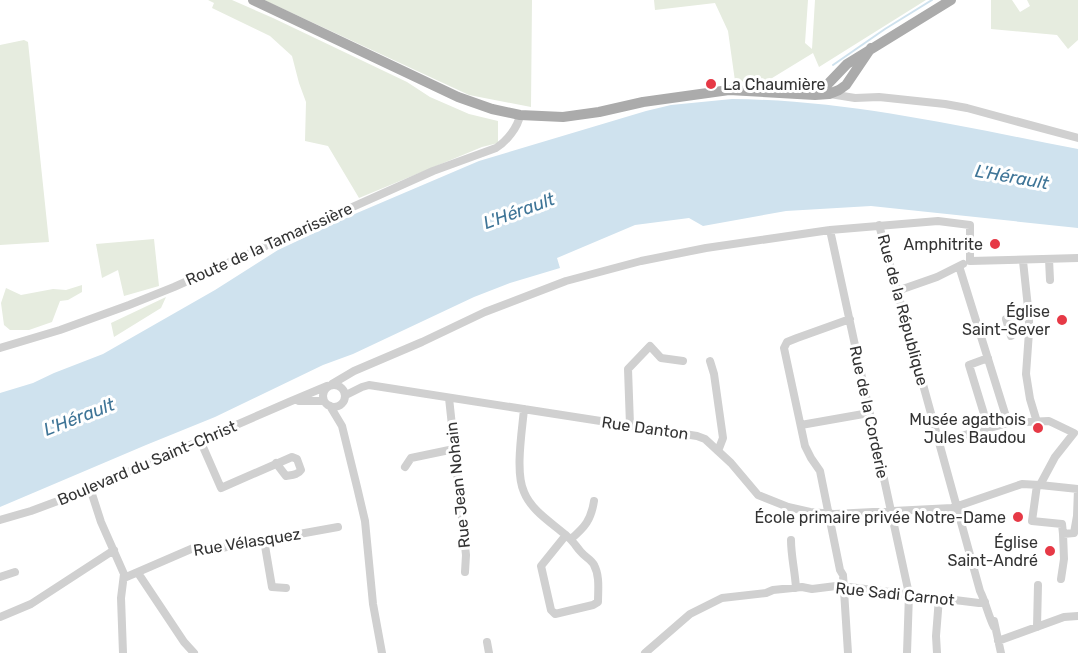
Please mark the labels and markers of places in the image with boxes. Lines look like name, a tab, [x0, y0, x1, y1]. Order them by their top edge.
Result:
place label: La Chaumière	[723, 75, 826, 94]
marker: La Chaumière	[704, 77, 718, 91]
place label: Amphitrite	[903, 235, 983, 254]
marker: Amphitrite	[988, 237, 1002, 251]
place label: Église Saint-Sever	[962, 302, 1050, 339]
marker: Église Saint-Sever	[1055, 313, 1069, 327]
place label: Musée agathois Jules Baudou	[909, 410, 1026, 447]
marker: Musée agathois Jules Baudou	[1031, 421, 1045, 435]
place label: École primaire privée Notre-Dame	[754, 508, 1006, 527]
marker: École primaire privée Notre-Dame	[1011, 510, 1025, 524]
place label: Église Saint-André	[947, 533, 1038, 570]
marker: Église Saint-André	[1043, 544, 1057, 558]

